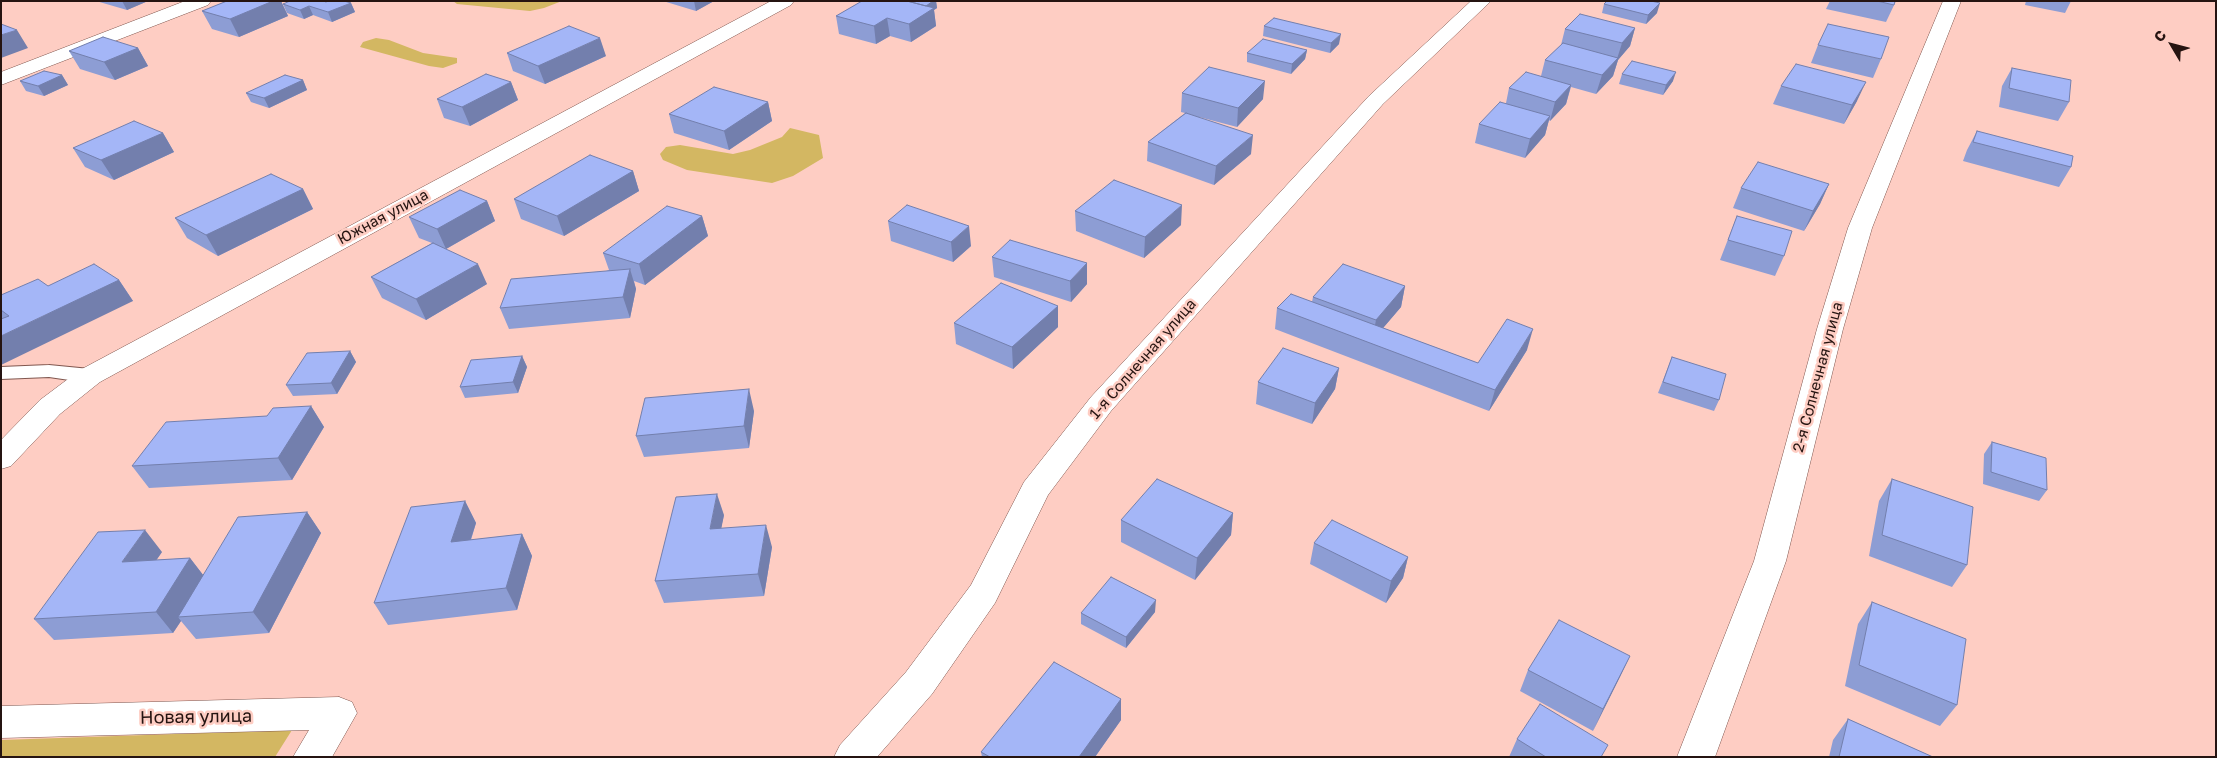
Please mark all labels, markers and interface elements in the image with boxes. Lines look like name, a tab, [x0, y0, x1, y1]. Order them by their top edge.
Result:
north arrow	[2147, 20, 2197, 70]
text: С	[2150, 27, 2169, 45]
street label: Южная улица	[335, 186, 431, 248]
street label: 1-я Солнечная улица	[1086, 295, 1200, 423]
street label: 2-я Солнечная улица	[1789, 300, 1847, 454]
street label: Новая улица	[140, 705, 252, 729]

